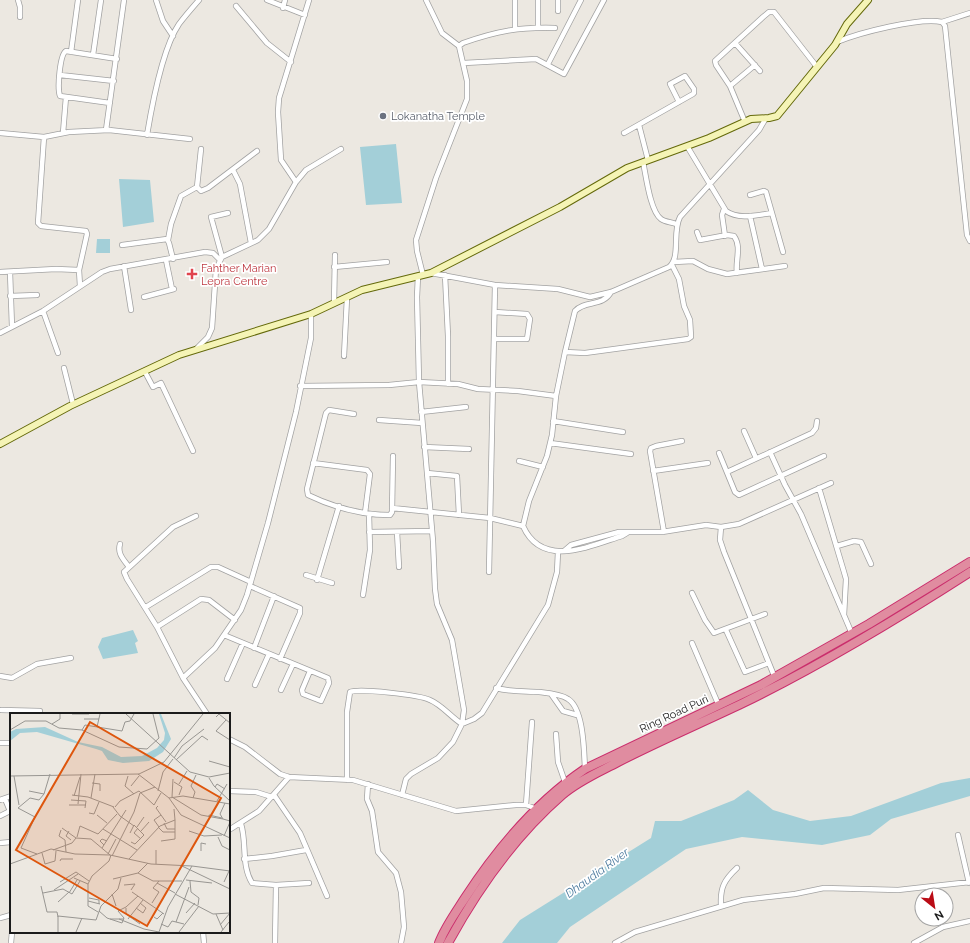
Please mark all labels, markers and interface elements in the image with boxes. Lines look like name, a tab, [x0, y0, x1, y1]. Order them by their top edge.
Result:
place label: Lokanatha Temple	[391, 110, 485, 123]
marker: Lokanatha Temple	[378, 111, 388, 121]
place label: Fahther Marian Lepra Centre	[201, 262, 276, 288]
marker: Fahther Marian Lepra Centre	[186, 268, 198, 280]
street label: Ring Road Puri	[638, 692, 710, 736]
inset map	[10, 713, 230, 933]
water label: Dhaudia River	[562, 845, 632, 901]
north arrow	[914, 887, 954, 927]
text: N	[932, 907, 946, 923]

